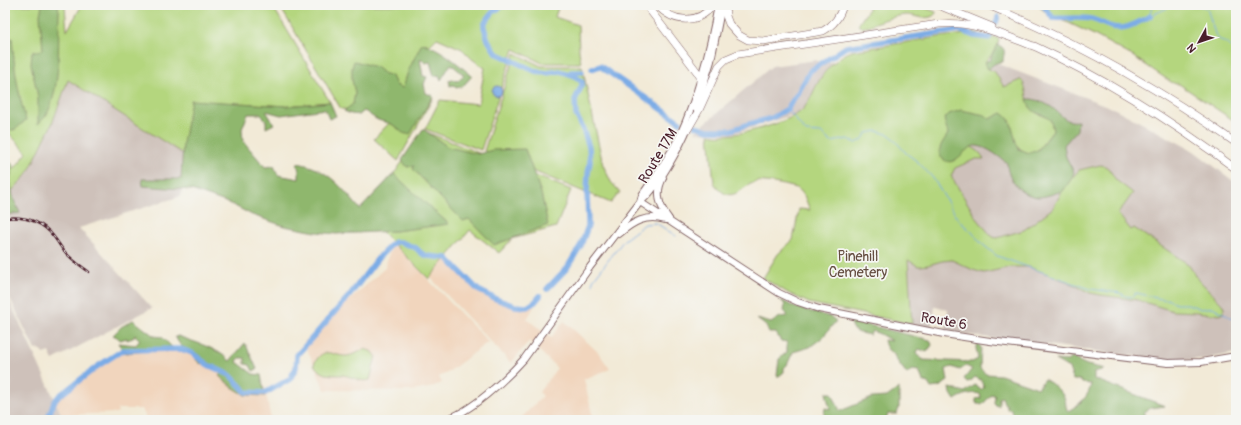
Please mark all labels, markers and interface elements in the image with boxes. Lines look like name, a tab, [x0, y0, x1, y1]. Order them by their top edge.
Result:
north arrow	[1179, 22, 1219, 62]
text: N	[1184, 41, 1199, 55]
street label: Route 17M	[635, 125, 681, 187]
park label: Pinehill Cemetery	[829, 248, 887, 281]
street label: Route 6	[920, 309, 968, 333]

